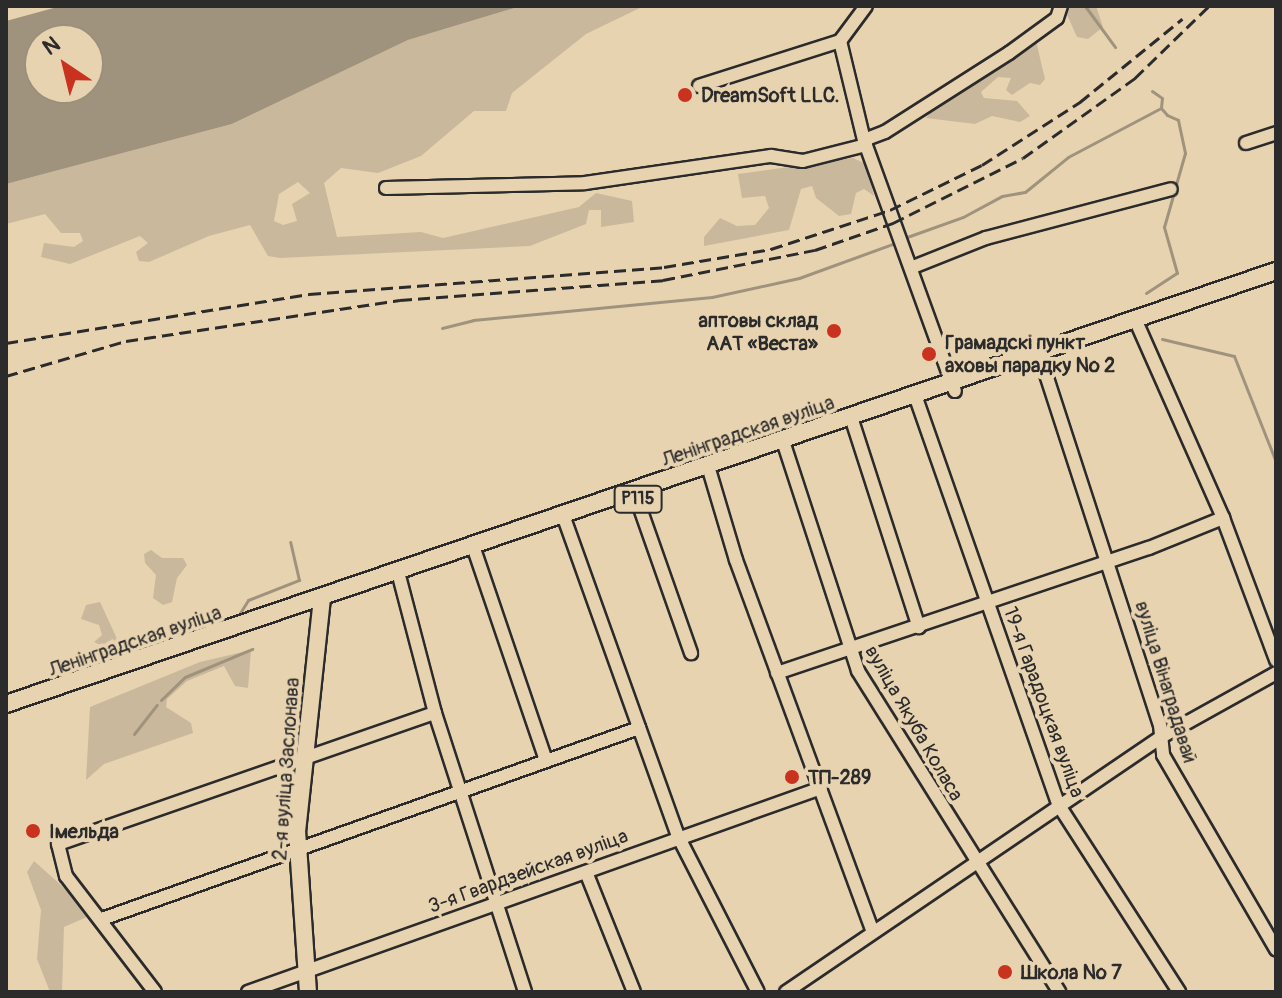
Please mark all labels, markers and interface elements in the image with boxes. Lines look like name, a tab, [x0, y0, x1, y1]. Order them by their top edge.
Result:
north arrow	[24, 24, 104, 104]
text: N	[37, 30, 66, 62]
place label: DreamSoft LLC.	[701, 83, 839, 107]
marker: DreamSoft LLC.	[676, 86, 694, 104]
place label: аптовы склад ААТ «Веста»	[698, 308, 818, 355]
marker: аптовы склад ААТ «Веста»	[825, 322, 843, 340]
place label: Грамадскі пункт аховы парадку № 2	[945, 330, 1115, 377]
marker: Грамадскі пункт аховы парадку № 2	[920, 345, 938, 363]
street label: Ленінградская вуліца	[659, 390, 837, 472]
road number: Р115	[612, 485, 664, 513]
street label: вуліца Вінаградавай	[1130, 598, 1202, 766]
street label: Ленінградская вуліца	[46, 600, 224, 682]
street label: 19-я Гарадоцкая вуліца	[998, 603, 1090, 801]
street label: вуліца Якуба Коласа	[860, 641, 968, 805]
street label: 2-я вуліца Заслонава	[268, 677, 304, 861]
place label: ТП-289	[808, 765, 871, 789]
marker: ТП-289	[783, 768, 801, 786]
place label: Імельда	[49, 819, 119, 843]
marker: Імельда	[24, 822, 42, 840]
street label: 3-я Гвардзейская вуліца	[425, 824, 631, 918]
place label: Школа № 7	[1021, 960, 1122, 984]
marker: Школа № 7	[996, 963, 1014, 981]

